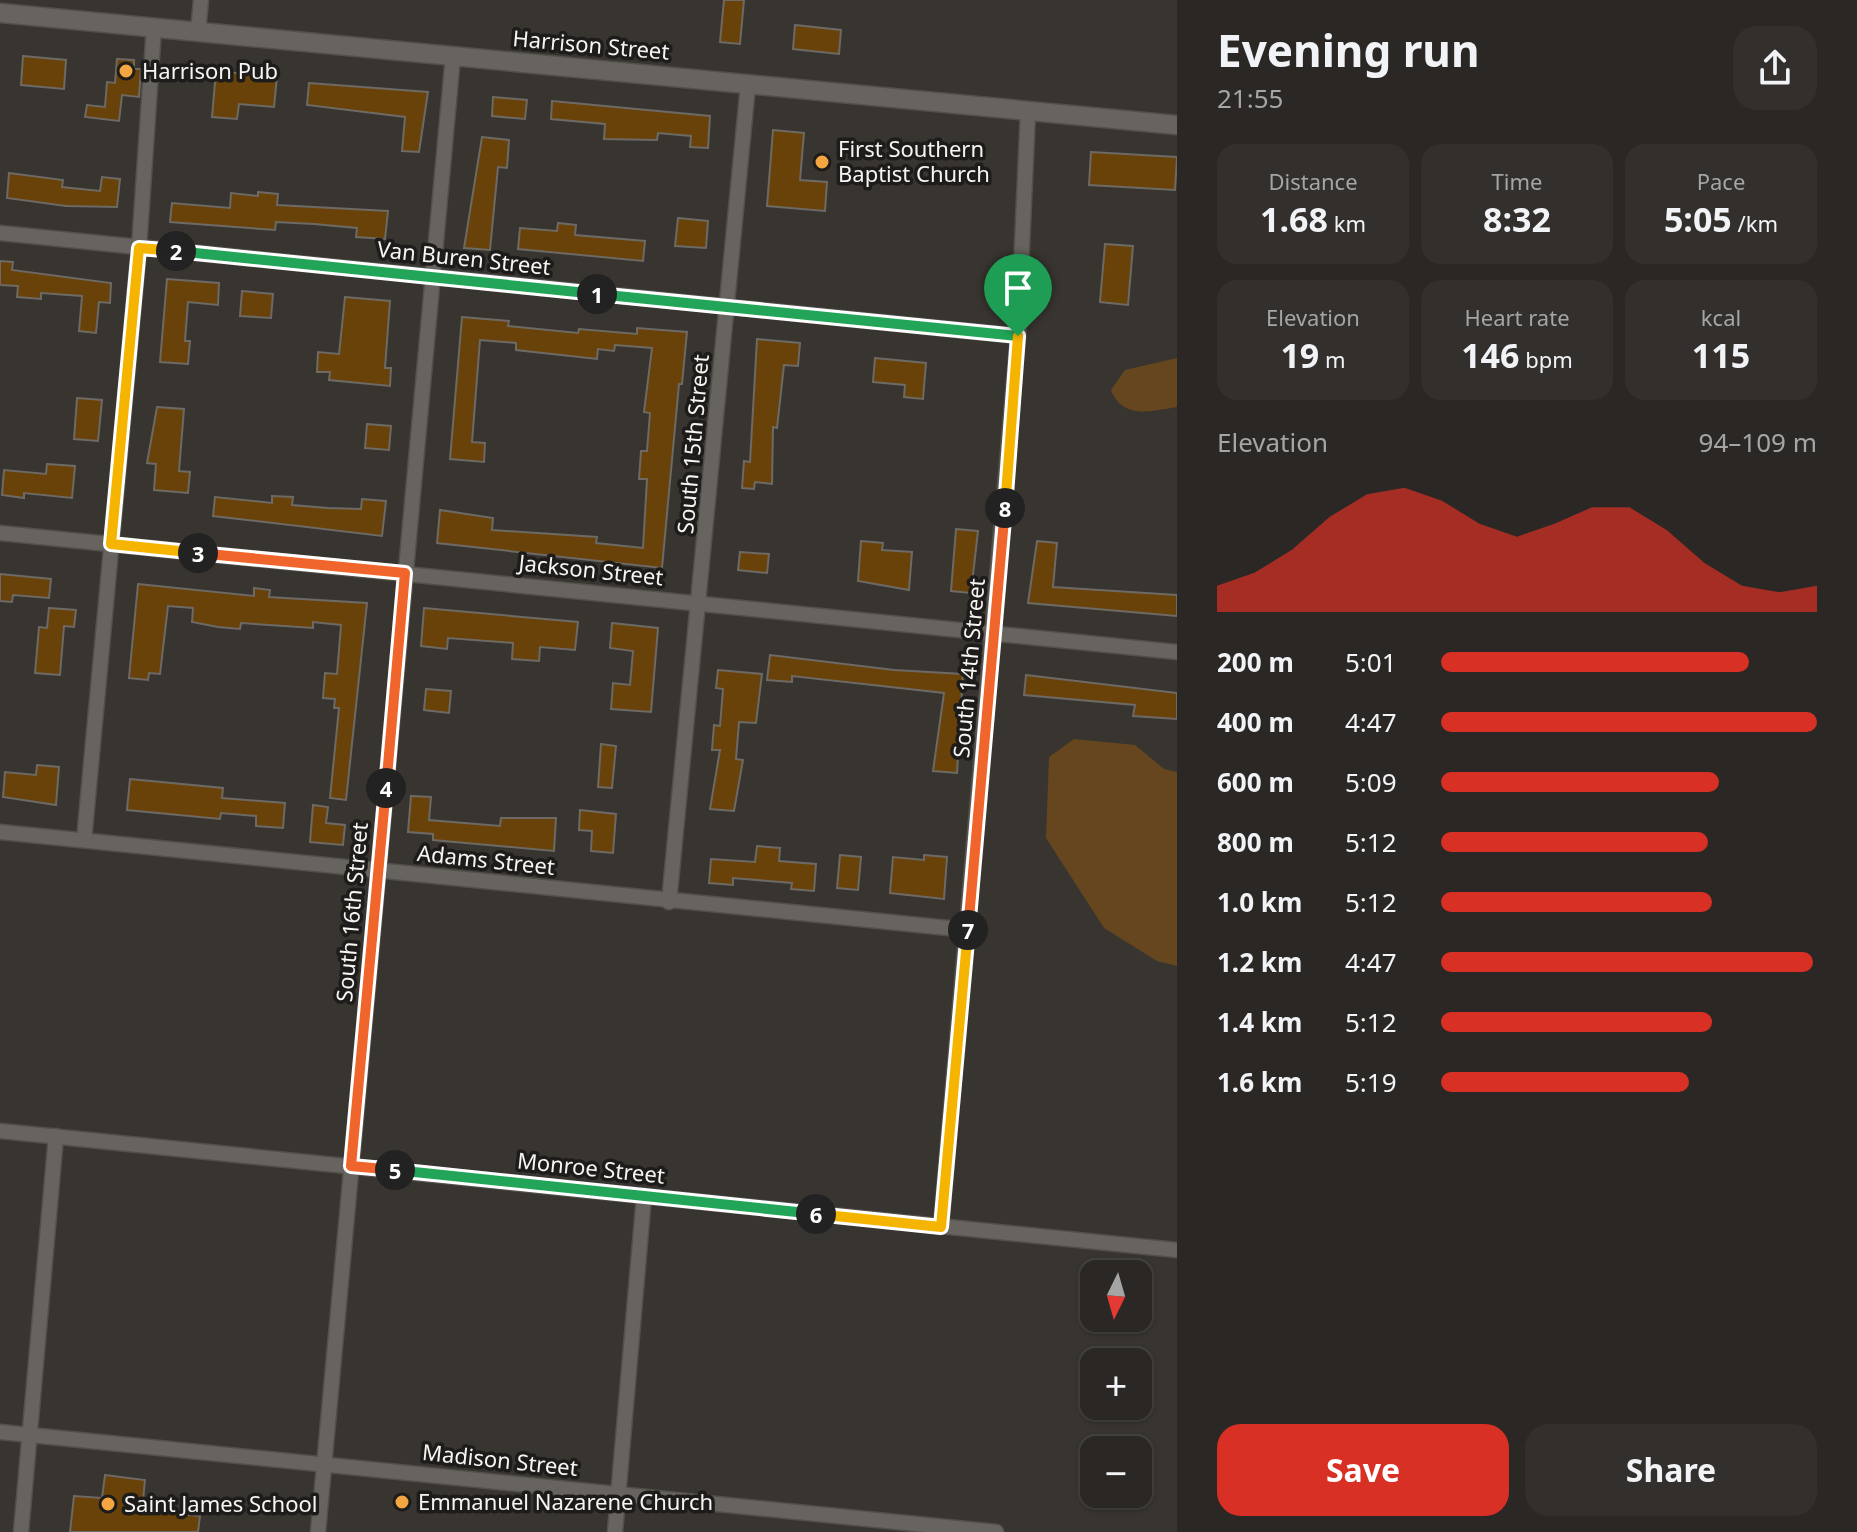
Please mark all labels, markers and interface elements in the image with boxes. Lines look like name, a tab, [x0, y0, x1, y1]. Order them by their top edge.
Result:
text: Evening run	[1217, 20, 1480, 80]
street label: Harrison Street	[512, 22, 671, 66]
button: share	[1733, 26, 1817, 110]
place label: Harrison Pub	[142, 55, 278, 85]
marker: Harrison Pub	[117, 62, 135, 80]
text: 21:55	[1217, 80, 1283, 116]
place label: First Southern Baptist Church	[838, 133, 990, 188]
marker: First Southern Baptist Church	[813, 153, 831, 171]
text: Distance	[1268, 166, 1358, 196]
text: Time	[1492, 166, 1542, 196]
text: Pace	[1697, 166, 1745, 196]
text: 1.68	[1260, 196, 1328, 242]
text: 8:32	[1483, 196, 1551, 242]
text: 5:05	[1664, 196, 1732, 242]
text: km	[1328, 208, 1366, 238]
text: /km	[1732, 208, 1778, 238]
pin: 2	[156, 231, 196, 271]
street label: Van Buren Street	[376, 233, 552, 281]
text: 2	[170, 236, 182, 266]
pin	[984, 254, 1052, 336]
icon: arrive	[996, 266, 1040, 310]
pin: 1	[577, 274, 617, 314]
text: 1	[591, 279, 603, 309]
text: Elevation	[1266, 302, 1360, 332]
text: Heart rate	[1464, 302, 1570, 332]
text: kcal	[1701, 302, 1741, 332]
text: 19	[1280, 332, 1319, 378]
text: 146	[1461, 332, 1520, 378]
text: 115	[1692, 332, 1750, 378]
text: m	[1319, 344, 1346, 374]
text: bpm	[1520, 344, 1573, 374]
street label: South 15th Street	[669, 353, 715, 535]
text: Elevation	[1217, 424, 1328, 460]
text: 94–109 m	[1699, 424, 1817, 460]
pin: 8	[985, 488, 1025, 528]
text: 8	[999, 493, 1011, 523]
pin: 3	[178, 533, 218, 573]
text: 3	[192, 538, 204, 568]
street label: Jackson Street	[515, 546, 665, 592]
street label: South 14th Street	[945, 577, 991, 759]
text: 200 m	[1217, 644, 1294, 680]
text: 5:01	[1345, 644, 1397, 680]
text: 400 m	[1217, 704, 1294, 740]
text: 4:47	[1345, 704, 1397, 740]
text: 600 m	[1217, 764, 1294, 800]
text: 5:09	[1345, 764, 1397, 800]
pin: 4	[366, 768, 406, 808]
text: 4	[380, 773, 392, 803]
street label: South 16th Street	[328, 821, 374, 1003]
text: 800 m	[1217, 824, 1294, 860]
text: 5:12	[1345, 824, 1397, 860]
street label: Adams Street	[416, 837, 556, 881]
text: 1.0 km	[1217, 884, 1302, 920]
text: 5:12	[1345, 884, 1397, 920]
pin: 7	[948, 910, 988, 950]
text: 7	[962, 915, 974, 945]
text: 1.2 km	[1217, 944, 1302, 980]
text: 4:47	[1345, 944, 1397, 980]
text: 1.4 km	[1217, 1004, 1302, 1040]
text: 5:12	[1345, 1004, 1397, 1040]
text: 1.6 km	[1217, 1064, 1302, 1100]
text: 5:19	[1345, 1064, 1397, 1100]
street label: Monroe Street	[516, 1144, 667, 1190]
pin: 5	[375, 1150, 415, 1190]
text: 5	[389, 1155, 401, 1185]
pin: 6	[796, 1194, 836, 1234]
text: 6	[810, 1199, 822, 1229]
north arrow	[1080, 1260, 1152, 1332]
map controls	[1080, 1260, 1152, 1508]
button: +	[1080, 1348, 1152, 1420]
button: Save	[1217, 1424, 1509, 1516]
button: Share	[1525, 1424, 1817, 1516]
street label: Madison Street	[421, 1436, 579, 1482]
button: −	[1080, 1436, 1152, 1508]
place label: Emmanuel Nazarene Church	[418, 1486, 713, 1516]
place label: Saint James School	[124, 1488, 317, 1518]
marker: Emmanuel Nazarene Church	[393, 1493, 411, 1511]
marker: Saint James School	[99, 1495, 117, 1513]

